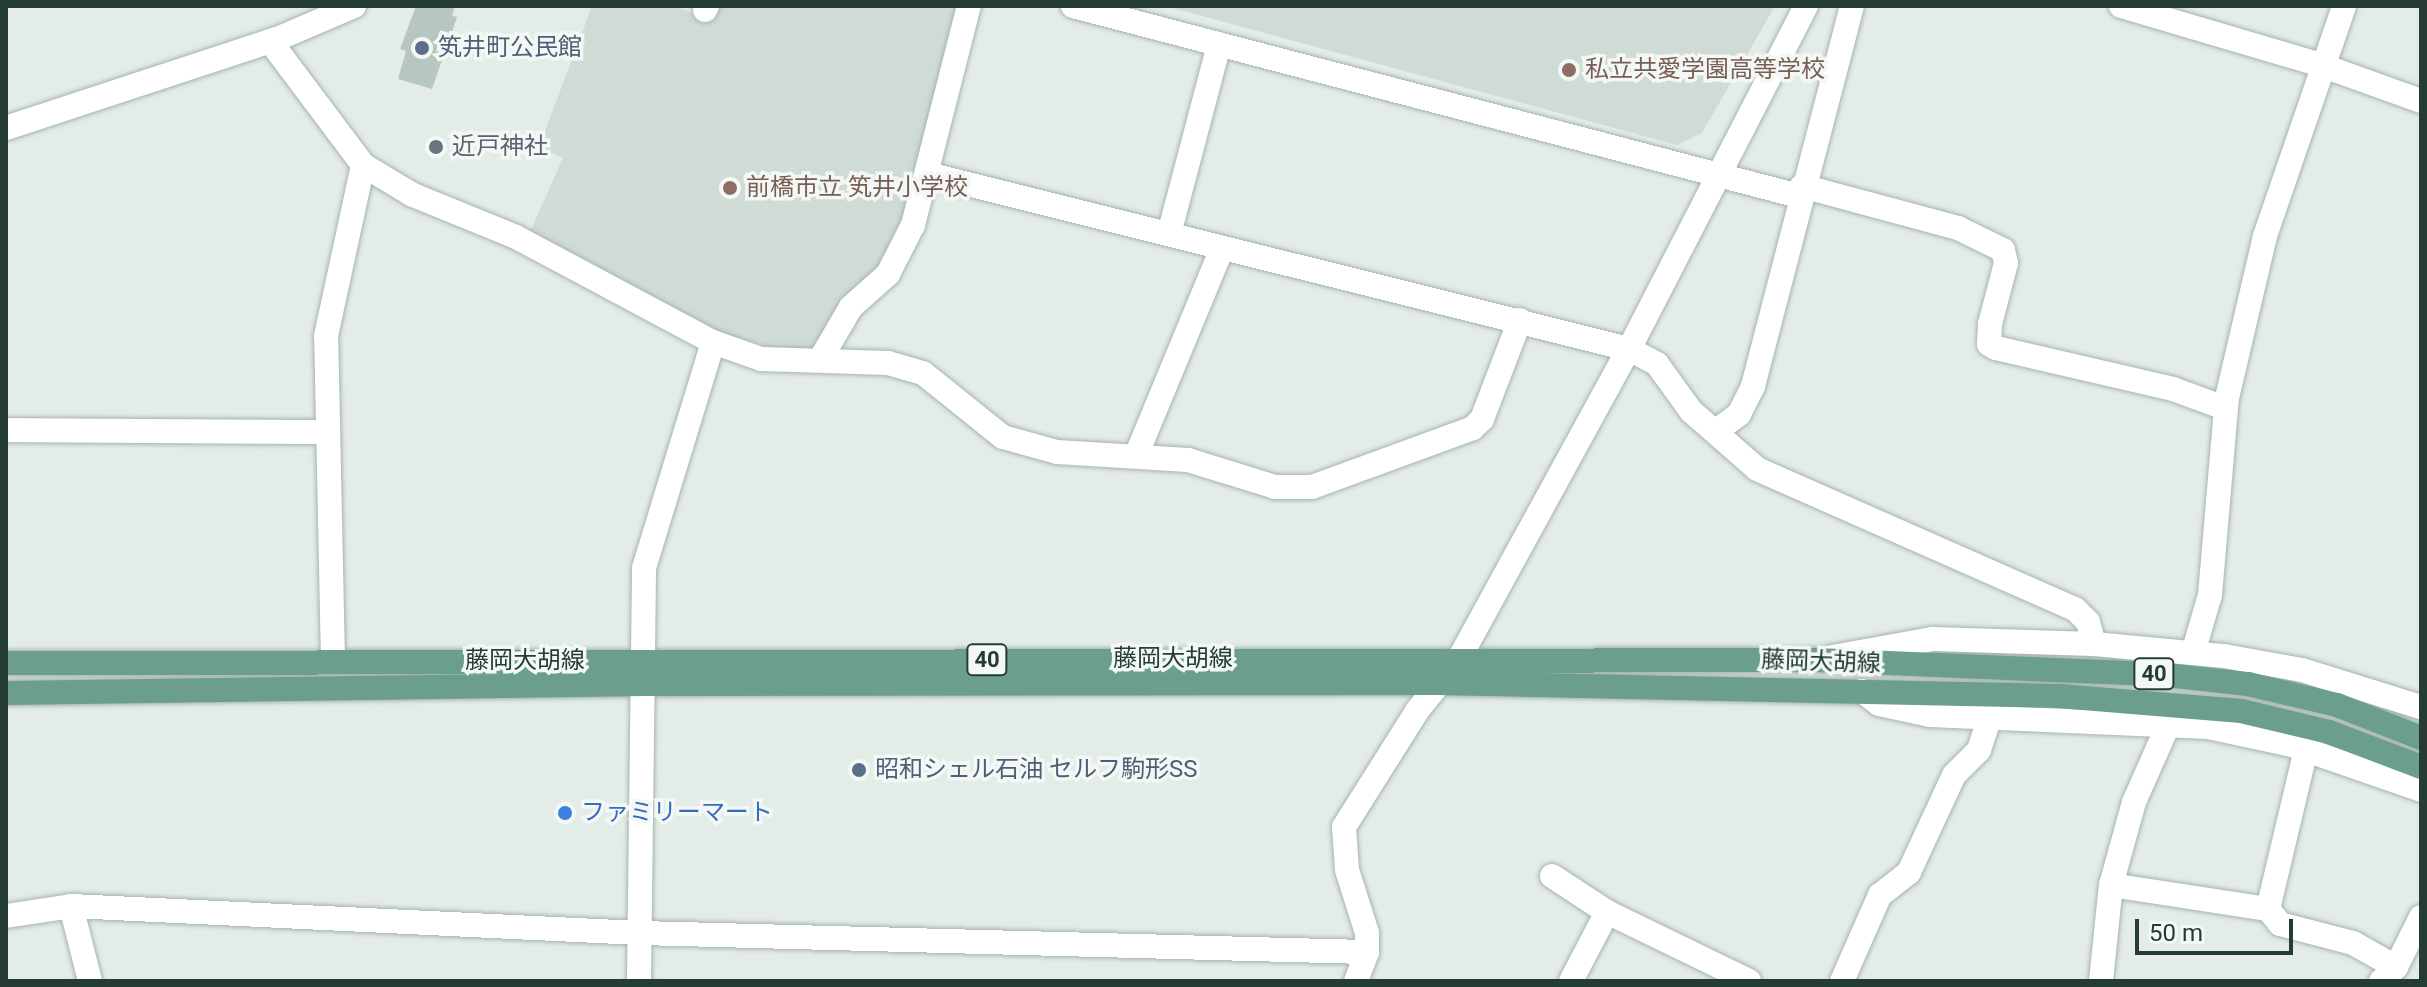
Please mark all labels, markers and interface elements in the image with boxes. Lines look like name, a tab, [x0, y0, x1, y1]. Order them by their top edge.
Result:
place label: 笂井町公民館	[438, 34, 582, 62]
marker: 笂井町公民館	[413, 39, 431, 57]
place label: 私立共愛学園高等学校	[1585, 56, 1825, 84]
marker: 私立共愛学園高等学校	[1560, 61, 1578, 79]
place label: 近戸神社	[452, 133, 548, 161]
marker: 近戸神社	[427, 138, 445, 156]
place label: 前橋市立 笂井小学校	[746, 174, 968, 202]
marker: 前橋市立 笂井小学校	[721, 179, 739, 197]
road number: 40	[965, 642, 1009, 678]
street label: 藤岡大胡線	[1113, 645, 1233, 673]
street label: 藤岡大胡線	[1761, 646, 1881, 678]
street label: 藤岡大胡線	[465, 647, 585, 675]
road number: 40	[2132, 656, 2176, 692]
place label: 昭和シェル石油 セルフ駒形SS	[875, 756, 1197, 784]
marker: 昭和シェル石油 セルフ駒形SS	[850, 761, 868, 779]
place label: ファミリーマート	[581, 799, 773, 827]
marker: ファミリーマート	[556, 804, 574, 822]
scale bar	[2139, 903, 2297, 953]
text: 50 m	[2149, 919, 2203, 947]

